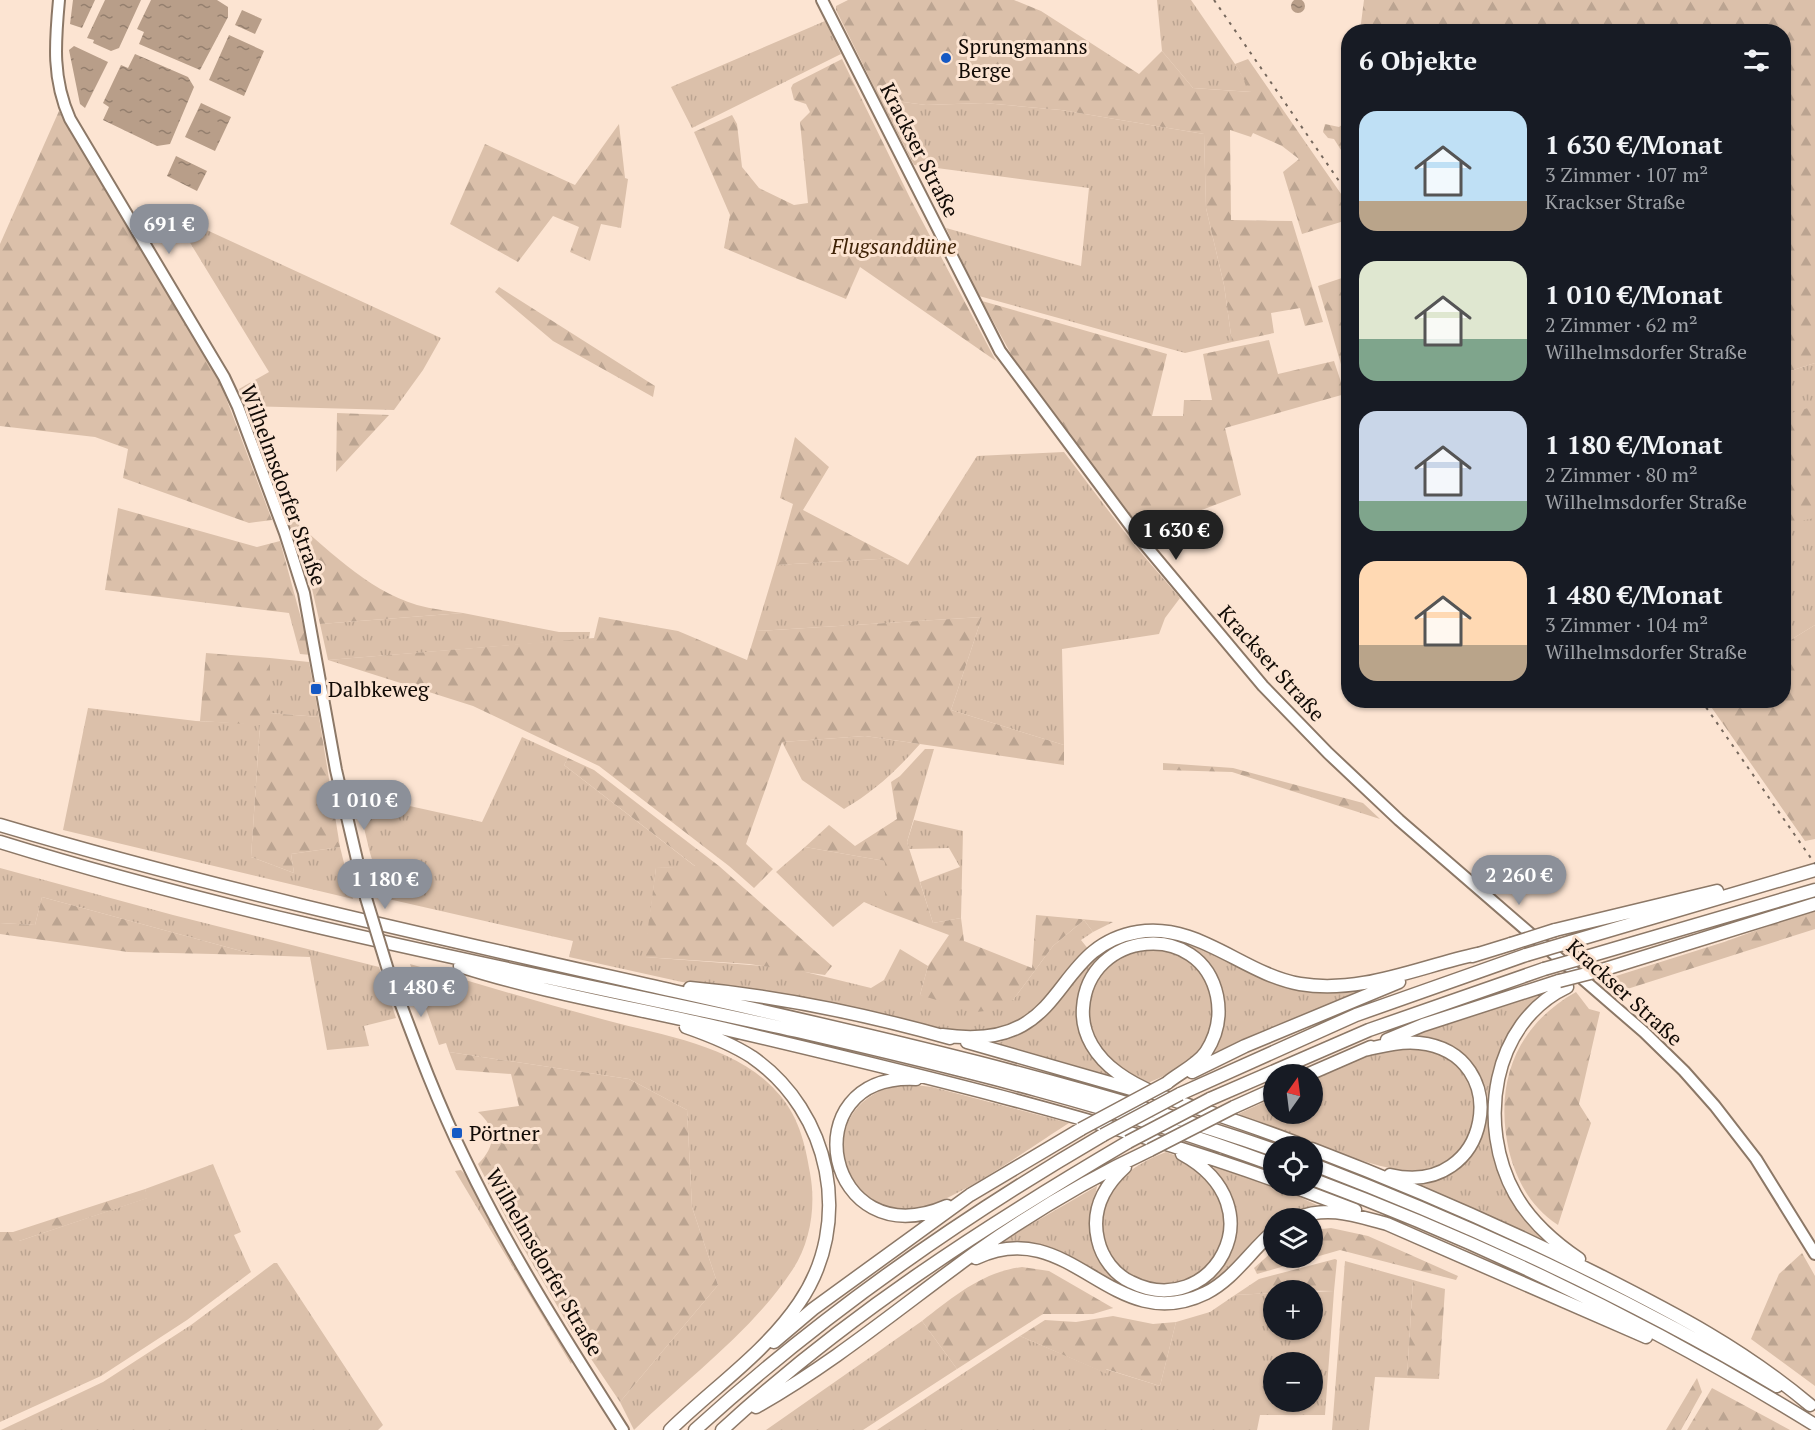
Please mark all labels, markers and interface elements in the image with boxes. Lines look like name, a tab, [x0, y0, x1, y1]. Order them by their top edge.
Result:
place label: Sprungmanns Berge	[958, 32, 1088, 84]
text: 6 Objekte	[1359, 43, 1477, 77]
icon: filters	[1740, 44, 1773, 77]
marker: Sprungmanns Berge	[939, 51, 953, 65]
street label: Krackser Straße	[874, 78, 966, 222]
text: 1 630 €/Monat	[1545, 127, 1723, 161]
icon: home	[1407, 135, 1479, 207]
text: 3 Zimmer · 107 m²	[1545, 161, 1708, 188]
text: Krackser Straße	[1545, 188, 1685, 215]
pin: 691 €	[127, 204, 211, 255]
text: 691 €	[144, 210, 194, 237]
park label: Flugsanddüne	[830, 232, 957, 260]
text: 1 010 €/Monat	[1545, 277, 1723, 311]
icon: home	[1407, 285, 1479, 357]
text: 2 Zimmer · 62 m²	[1545, 311, 1698, 338]
text: Wilhelmsdorfer Straße	[1545, 338, 1747, 365]
street label: Wilhelmsdorfer Straße	[235, 380, 333, 590]
text: 1 180 €/Monat	[1545, 427, 1723, 461]
icon: home	[1407, 435, 1479, 507]
text: 2 Zimmer · 80 m²	[1545, 461, 1698, 488]
text: Wilhelmsdorfer Straße	[1545, 488, 1747, 515]
pin: 1 630 €	[1121, 510, 1231, 561]
text: 1 630 €	[1142, 516, 1210, 543]
text: 1 480 €/Monat	[1545, 577, 1723, 611]
icon: home	[1407, 585, 1479, 657]
street label: Krackser Straße	[1212, 599, 1332, 727]
text: 3 Zimmer · 104 m²	[1545, 611, 1708, 638]
text: Wilhelmsdorfer Straße	[1545, 638, 1747, 665]
place label: Dalbkeweg	[328, 675, 430, 703]
marker: Dalbkeweg	[309, 682, 323, 696]
pin: 1 010 €	[309, 780, 419, 831]
text: 1 010 €	[330, 786, 398, 813]
pin: 2 260 €	[1464, 855, 1574, 906]
pin: 1 180 €	[330, 859, 440, 910]
text: 2 260 €	[1485, 861, 1553, 888]
text: 1 180 €	[351, 865, 419, 892]
street label: Krackser Straße	[1561, 932, 1689, 1052]
pin: 1 480 €	[366, 967, 476, 1018]
text: 1 480 €	[387, 973, 455, 1000]
north arrow	[1263, 1064, 1323, 1124]
map controls	[1263, 1064, 1323, 1412]
place label: Pörtner	[469, 1119, 539, 1147]
marker: Pörtner	[450, 1126, 464, 1140]
button: locate	[1263, 1136, 1323, 1196]
street label: Wilhelmsdorfer Straße	[480, 1163, 610, 1361]
button: layers	[1263, 1208, 1323, 1268]
button: +	[1263, 1280, 1323, 1340]
button: −	[1263, 1352, 1323, 1412]

